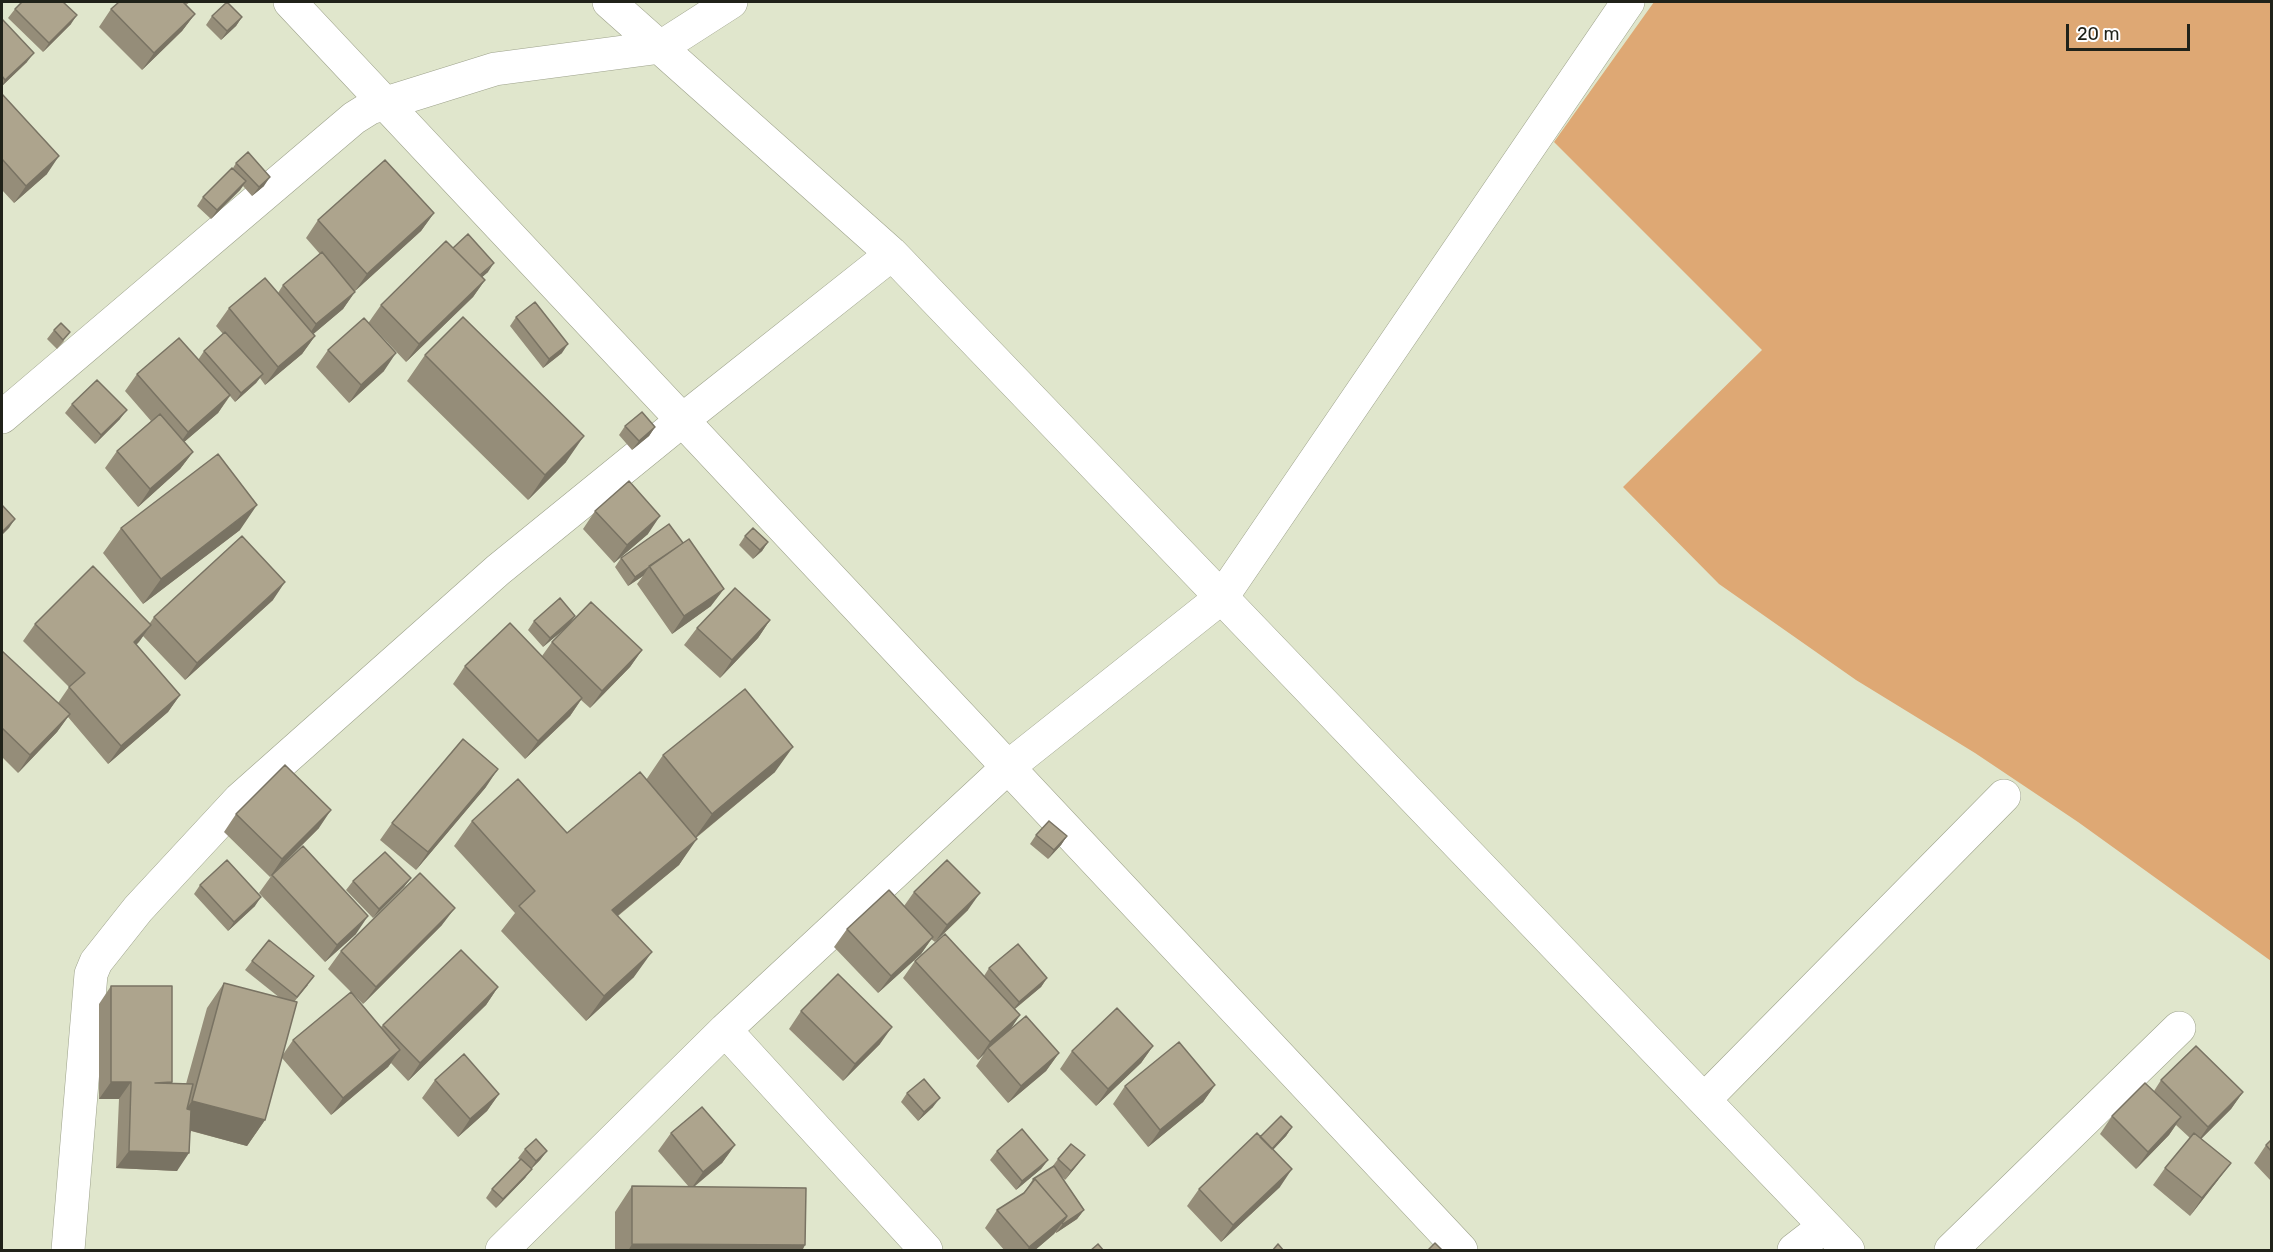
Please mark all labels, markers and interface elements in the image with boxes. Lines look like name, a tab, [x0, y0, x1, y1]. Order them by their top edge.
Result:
scale bar	[2069, 12, 2194, 50]
text: 20 m	[2077, 23, 2119, 45]

